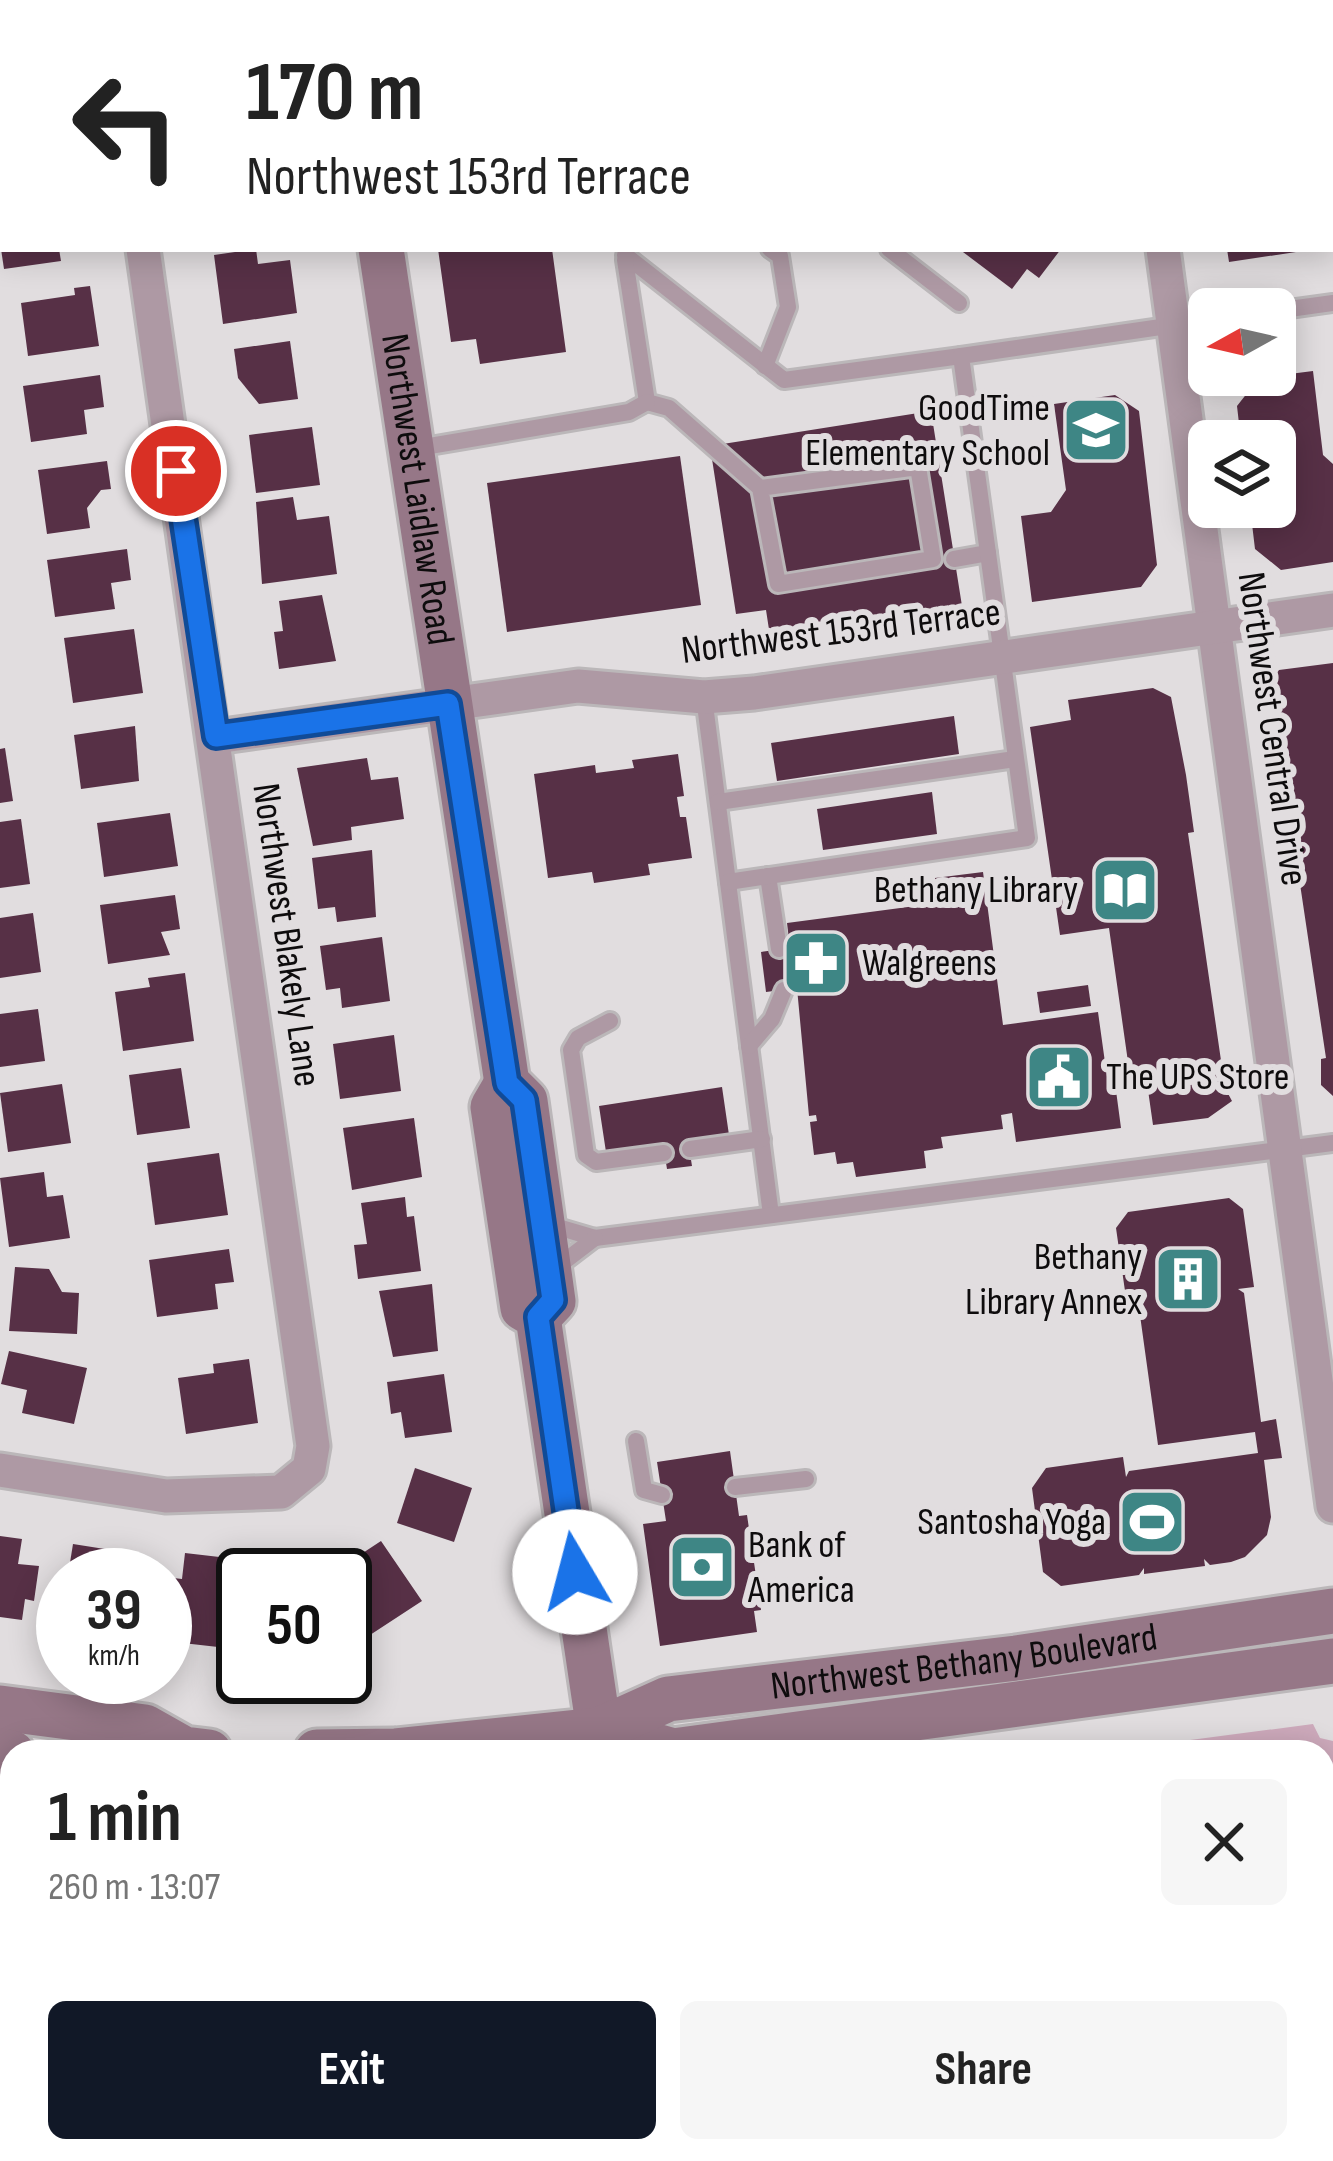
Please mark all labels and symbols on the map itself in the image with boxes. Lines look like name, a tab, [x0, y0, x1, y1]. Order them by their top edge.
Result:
north arrow	[1188, 288, 1296, 396]
street label: Northwest Laidlaw Road	[371, 330, 464, 648]
place label: GoodTime Elementary School	[805, 385, 1050, 477]
school or university icon: GoodTime Elementary School	[1061, 395, 1131, 465]
pin	[125, 420, 227, 522]
street label: Northwest Central Drive	[1227, 569, 1317, 889]
street label: Northwest 153rd Terrace	[679, 589, 1003, 675]
street label: Northwest Blakely Lane	[241, 780, 331, 1090]
library icon: Bethany Library	[1090, 855, 1160, 925]
place label: Bethany Library	[874, 867, 1078, 914]
pharmacy icon: Walgreens	[781, 928, 851, 998]
place label: Walgreens	[862, 940, 997, 987]
public building icon: The UPS Store	[1024, 1042, 1094, 1112]
place label: The UPS Store	[1106, 1054, 1290, 1101]
place label: Bethany Library Annex	[965, 1234, 1142, 1326]
building icon: Bethany Library Annex	[1153, 1244, 1223, 1314]
sports icon: Santosha Yoga	[1117, 1487, 1187, 1557]
place label: Santosha Yoga	[917, 1499, 1106, 1546]
position arrow	[512, 1509, 638, 1635]
place label: Bank of America	[747, 1522, 855, 1614]
bank icon: Bank of America	[667, 1532, 737, 1602]
speed limit sign: 50	[216, 1548, 372, 1704]
street label: Northwest Bethany Boulevard	[768, 1614, 1160, 1710]

